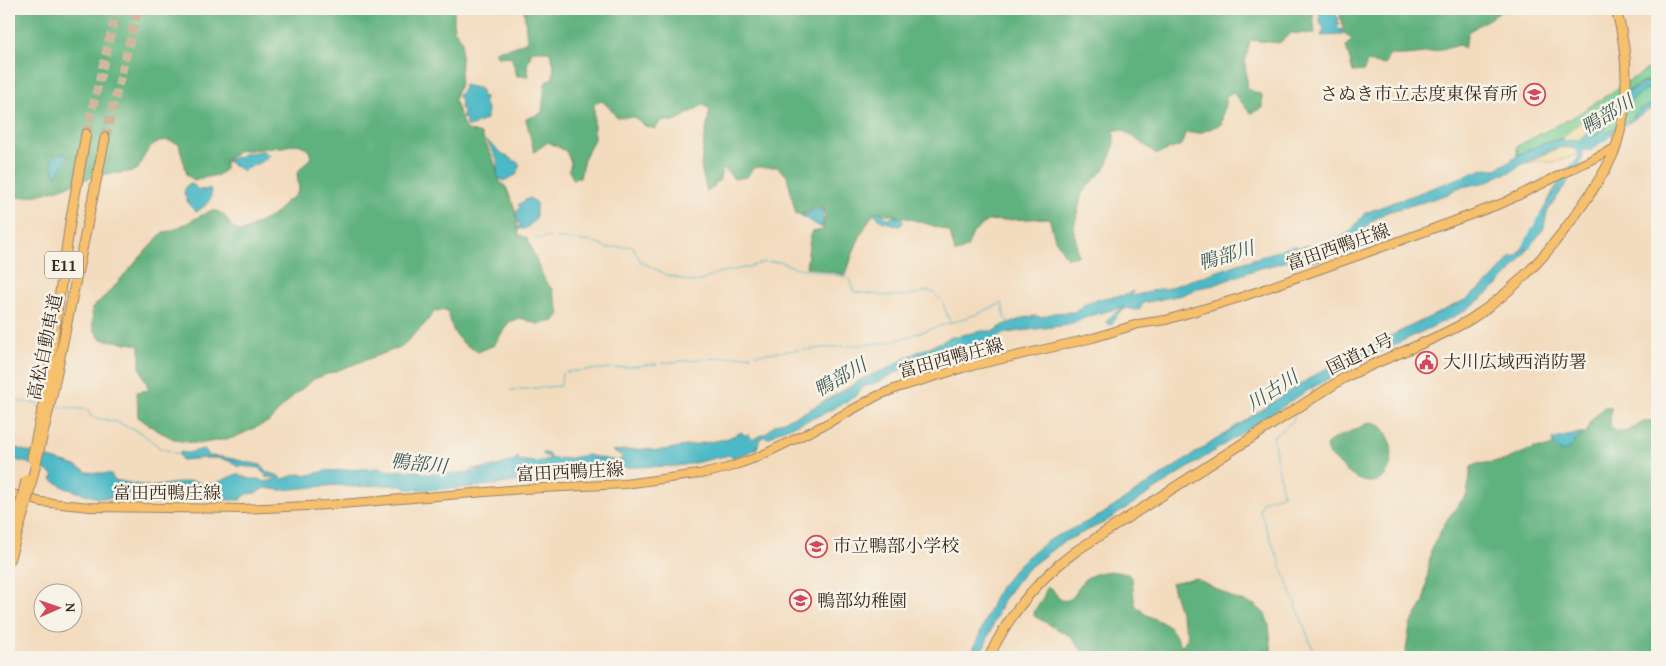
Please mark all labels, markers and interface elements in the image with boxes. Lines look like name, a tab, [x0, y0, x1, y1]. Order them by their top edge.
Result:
place label: さぬき市立志度東保育所	[1320, 80, 1518, 107]
school or university icon: さぬき市立志度東保育所	[1522, 82, 1546, 106]
water label: 鴨部川	[1575, 86, 1640, 141]
street label: 富田西鴨庄線	[1282, 216, 1393, 277]
water label: 鴨部川	[1195, 233, 1259, 277]
road number: E11	[45, 252, 83, 278]
street label: 高松自動車道	[20, 291, 69, 403]
street label: 国道11号	[1322, 326, 1398, 381]
street label: 富田西鴨庄線	[895, 331, 1007, 385]
place label: 大川広域西消防署	[1443, 348, 1587, 375]
water label: 鴨部川	[808, 350, 873, 403]
public building icon: 大川広域西消防署	[1415, 350, 1439, 374]
water label: 川古川	[1240, 362, 1305, 417]
water label: 鴨部川	[389, 446, 451, 480]
street label: 富田西鴨庄線	[515, 455, 625, 488]
street label: 富田西鴨庄線	[113, 479, 221, 506]
place label: 市立鴨部小学校	[833, 532, 959, 559]
school or university icon: 市立鴨部小学校	[805, 534, 829, 558]
north arrow	[32, 584, 82, 634]
place label: 鴨部幼稚園	[817, 587, 907, 614]
school or university icon: 鴨部幼稚園	[789, 589, 813, 613]
text: N	[61, 603, 81, 613]

